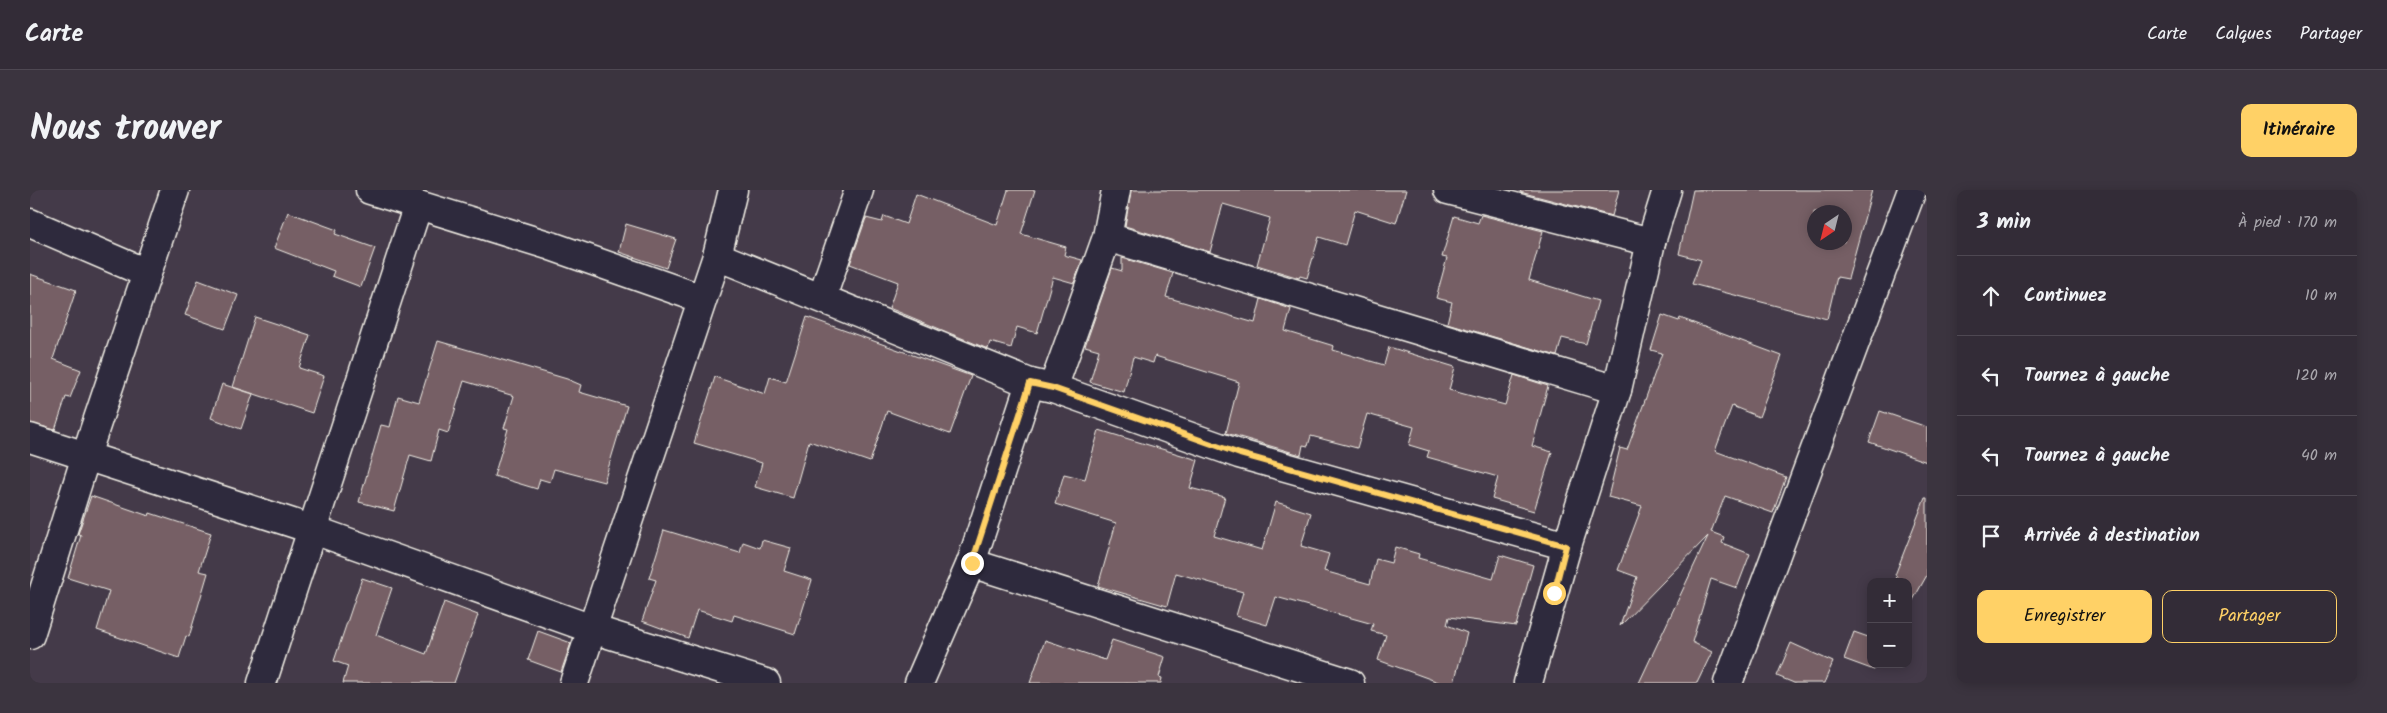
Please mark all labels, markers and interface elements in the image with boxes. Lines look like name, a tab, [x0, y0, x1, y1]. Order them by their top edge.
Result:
text: Carte	[25, 15, 83, 54]
text: Carte	[2147, 20, 2187, 49]
text: Calques	[2215, 20, 2272, 49]
text: Partager	[2300, 20, 2362, 49]
text: Nous trouver	[30, 102, 221, 158]
button: Itinéraire	[2241, 104, 2357, 157]
north arrow	[1807, 205, 1852, 250]
text: 3 min	[1977, 206, 2031, 239]
text: À pied · 170 m	[2238, 210, 2337, 235]
text: Continuez	[2024, 281, 2107, 311]
icon: ahead	[1977, 282, 2005, 310]
text: 10 m	[2305, 283, 2337, 308]
text: Tournez à gauche	[2024, 361, 2170, 391]
icon: left	[1977, 362, 2005, 390]
text: 120 m	[2296, 363, 2337, 388]
text: Tournez à gauche	[2024, 441, 2170, 471]
icon: left	[1977, 442, 2005, 470]
text: 40 m	[2301, 443, 2337, 468]
text: Arrivée à destination	[2024, 521, 2200, 551]
icon: arrive	[1977, 522, 2005, 550]
route end	[961, 552, 984, 575]
map controls	[1867, 578, 1912, 668]
button: +	[1867, 578, 1912, 623]
route start	[1543, 582, 1566, 605]
button: Enregistrer	[1977, 590, 2152, 643]
button: Partager	[2162, 590, 2337, 643]
button: −	[1867, 623, 1912, 668]

